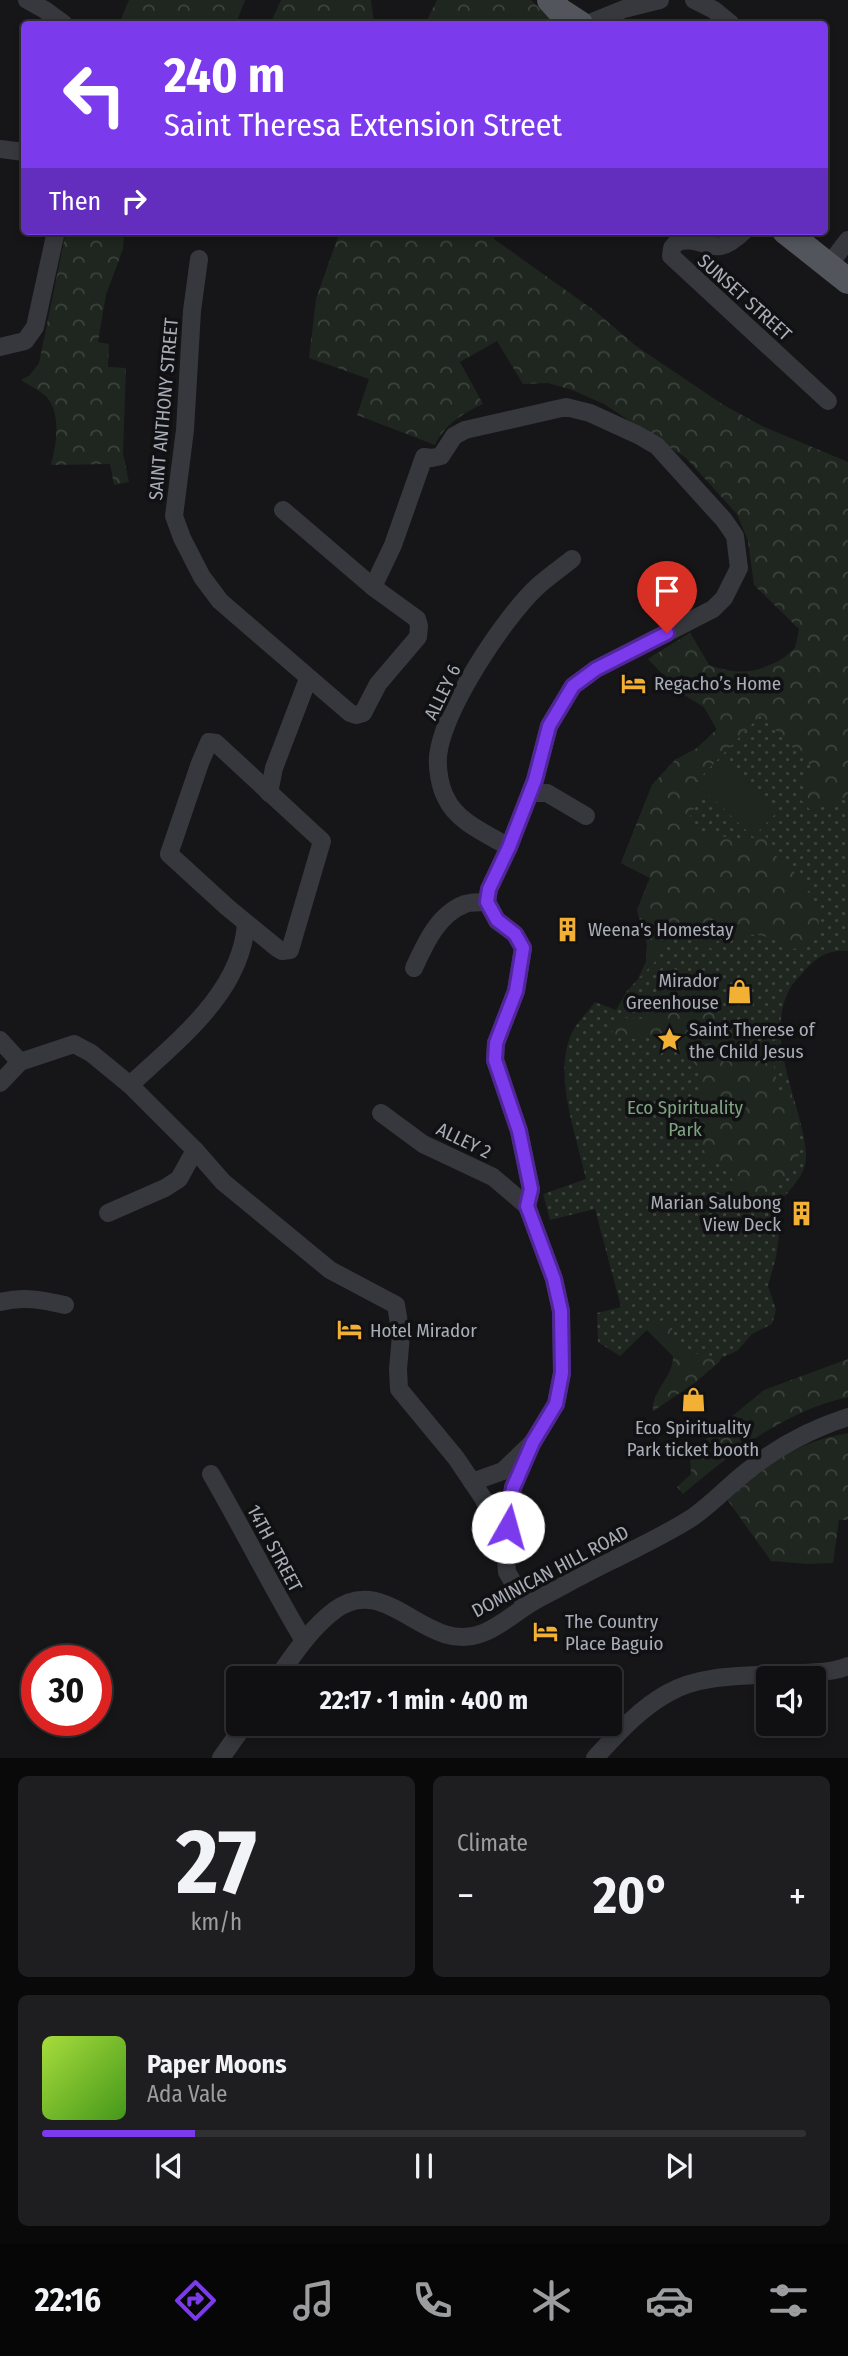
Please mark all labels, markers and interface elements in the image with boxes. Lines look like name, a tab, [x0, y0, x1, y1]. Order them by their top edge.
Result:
text: 240 m	[164, 46, 285, 105]
icon: left	[49, 49, 140, 140]
text: Saint Theresa Extension Street	[164, 106, 562, 144]
icon: right	[115, 182, 153, 220]
text: Then	[49, 186, 101, 217]
street label: SUNSET STREET	[693, 249, 797, 346]
street label: SAINT ANTHONY STREET	[144, 317, 183, 501]
pin	[637, 561, 697, 633]
icon: arrive	[648, 572, 686, 610]
street label: ALLEY 6	[419, 661, 466, 724]
hotel icon: Regacho’s Home	[620, 669, 648, 697]
place label: Regacho’s Home	[654, 672, 781, 695]
building icon: Weena's Homestay	[554, 915, 582, 943]
place label: Weena's Homestay	[588, 918, 734, 941]
place label: Mirador Greenhouse	[626, 969, 719, 1014]
shop icon: Mirador Greenhouse	[725, 977, 753, 1005]
place label: Saint Therese of the Child Jesus	[689, 1018, 816, 1063]
place icon: Saint Therese of the Child Jesus	[655, 1026, 683, 1054]
park label: Eco Spirituality Park	[627, 1096, 744, 1141]
street label: ALLEY 2	[433, 1117, 495, 1163]
place label: Marian Salubong View Deck	[650, 1191, 781, 1236]
building icon: Marian Salubong View Deck	[787, 1199, 815, 1227]
hotel icon: Hotel Mirador	[336, 1316, 364, 1344]
place label: Hotel Mirador	[370, 1319, 477, 1342]
shop icon: Eco Spirituality Park ticket booth	[679, 1385, 707, 1413]
place label: Eco Spirituality Park ticket booth	[627, 1416, 759, 1461]
position arrow	[471, 1490, 545, 1564]
street label: 14TH STREET	[242, 1501, 307, 1596]
street label: DOMINICAN HILL ROAD	[468, 1520, 633, 1622]
place label: The Country Place Baguio	[565, 1610, 664, 1655]
hotel icon: The Country Place Baguio	[531, 1618, 559, 1646]
speed limit sign: 30	[21, 1645, 112, 1736]
map controls	[756, 1666, 826, 1736]
button: sound	[756, 1666, 826, 1736]
text: 22:17 · 1 min · 400 m	[320, 1685, 528, 1716]
text: 27	[176, 1808, 257, 1917]
text: Climate	[457, 1829, 528, 1857]
text: 20°	[593, 1864, 670, 1927]
text: −	[457, 1873, 474, 1919]
text: +	[789, 1873, 806, 1919]
text: km/h	[191, 1908, 242, 1936]
text: Paper Moons	[147, 2049, 287, 2080]
text: Ada Vale	[147, 2080, 227, 2108]
icon: previous	[150, 2147, 188, 2185]
icon: pause	[405, 2147, 443, 2185]
icon: next	[660, 2147, 698, 2185]
icon: directions	[171, 2276, 220, 2325]
icon: music	[289, 2276, 338, 2325]
icon: phone	[408, 2276, 457, 2325]
icon: climate	[527, 2276, 576, 2325]
icon: car	[645, 2276, 694, 2325]
icon: filters	[764, 2276, 813, 2325]
text: 22:16	[35, 2281, 101, 2319]

